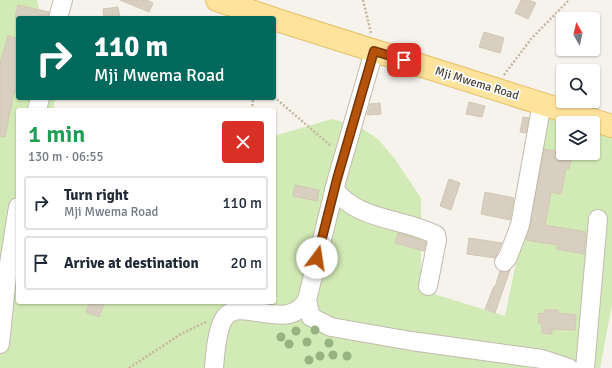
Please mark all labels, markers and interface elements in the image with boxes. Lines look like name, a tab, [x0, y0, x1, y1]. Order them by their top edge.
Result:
north arrow	[556, 12, 600, 56]
map controls	[556, 12, 600, 160]
text: 110 m	[94, 30, 168, 64]
icon: right	[28, 32, 80, 84]
pin	[387, 43, 421, 77]
icon: arrive	[393, 49, 415, 71]
text: Mji Mwema Road	[94, 64, 225, 86]
street label: Mji Mwema Road	[433, 64, 521, 103]
button: search	[556, 64, 600, 108]
button: layers	[556, 116, 600, 160]
text: 1 min	[28, 119, 85, 149]
button: close	[222, 121, 264, 163]
text: 130 m · 06:55	[28, 149, 104, 165]
text: Turn right	[64, 186, 129, 204]
icon: right	[30, 192, 52, 214]
text: 110 m	[222, 194, 262, 212]
text: Mji Mwema Road	[64, 204, 158, 220]
position arrow	[296, 237, 338, 279]
icon: arrive	[30, 252, 52, 274]
text: Arrive at destination	[64, 254, 199, 272]
text: 20 m	[231, 254, 262, 272]

